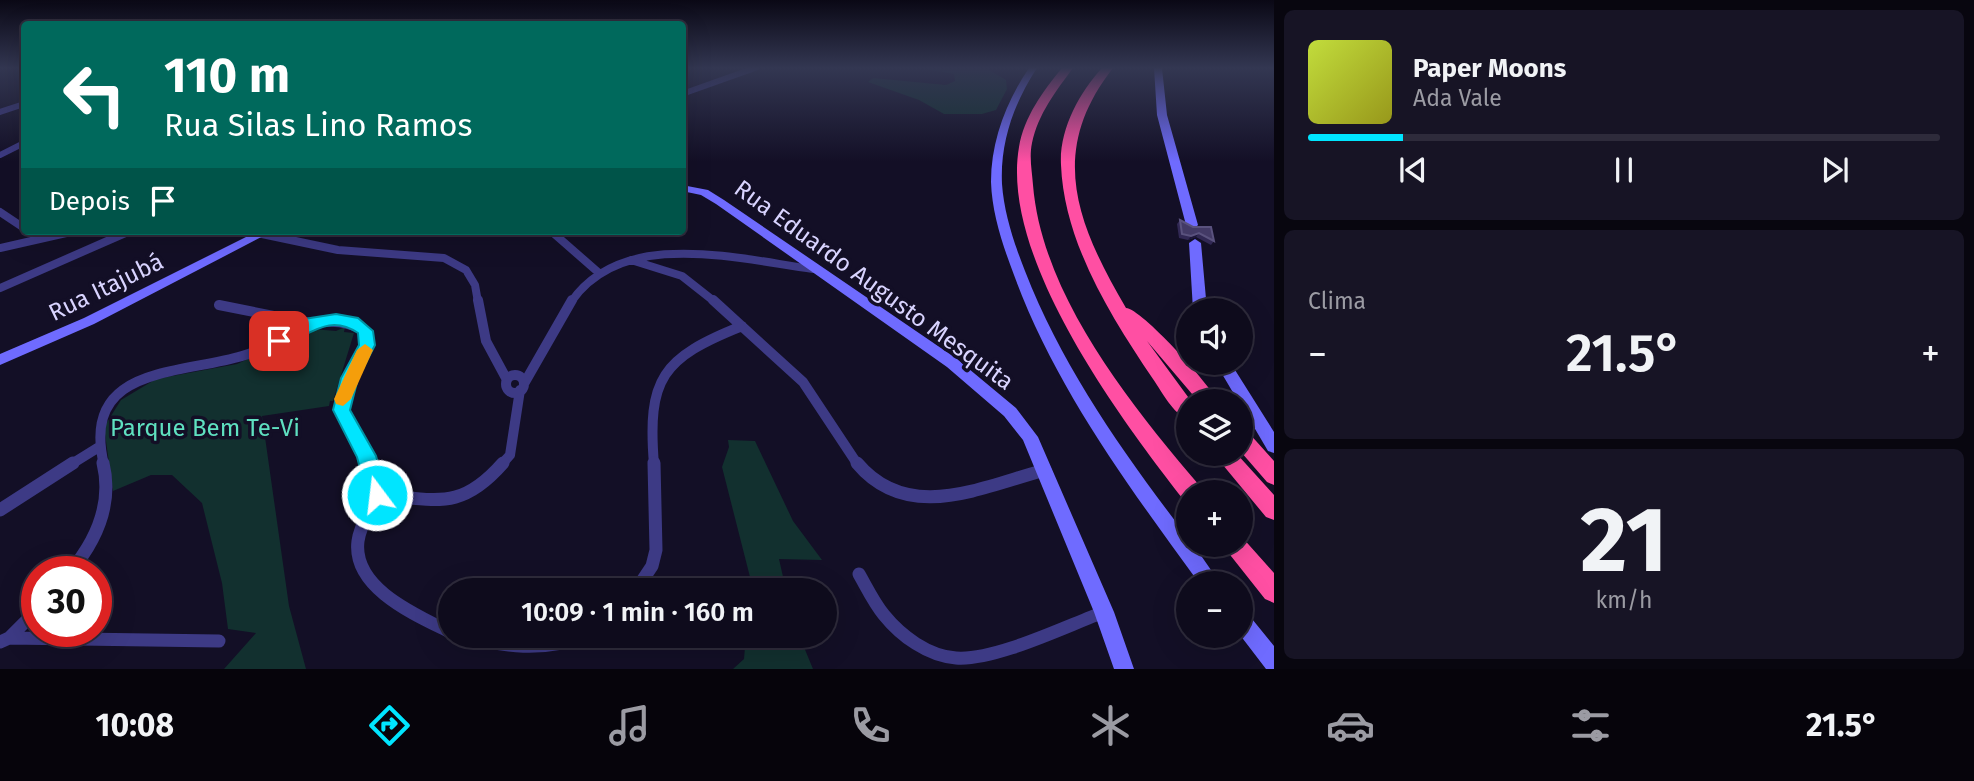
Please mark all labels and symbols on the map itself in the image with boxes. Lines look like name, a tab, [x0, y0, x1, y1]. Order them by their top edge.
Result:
street label: Rua Eduardo Augusto Mesquita	[729, 174, 1019, 396]
street label: Rua Itajubá	[44, 247, 168, 327]
pin	[249, 311, 309, 371]
park label: Parque Bem Te-Vi	[110, 414, 300, 442]
position arrow	[340, 458, 414, 532]
speed limit sign: 30	[21, 556, 112, 647]

